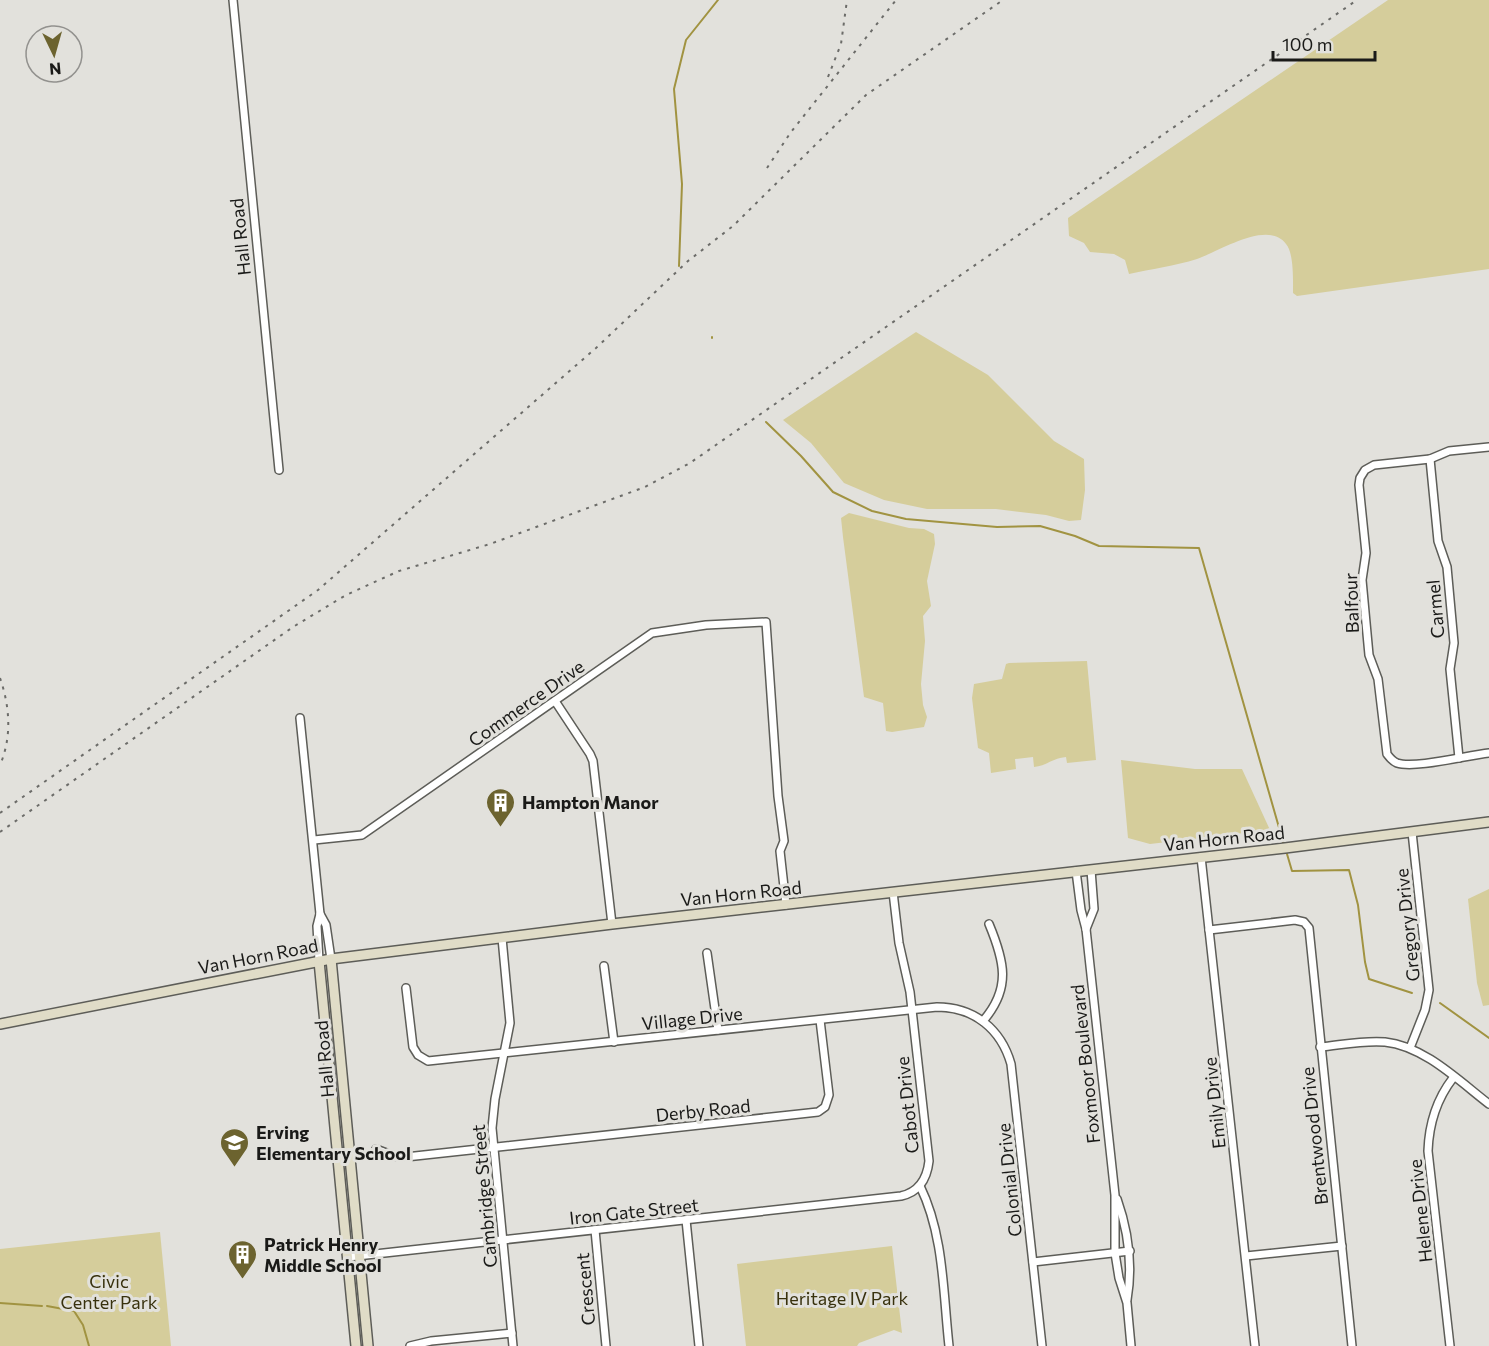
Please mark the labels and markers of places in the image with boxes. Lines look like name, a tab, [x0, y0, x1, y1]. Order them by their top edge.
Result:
building icon: Hampton Manor	[485, 786, 517, 828]
place label: Hampton Manor	[522, 791, 659, 813]
place label: Erving Elementary School	[256, 1121, 411, 1164]
school or university icon: Erving Elementary School	[219, 1126, 251, 1168]
place label: Patrick Henry Middle School	[264, 1233, 382, 1276]
building icon: Patrick Henry Middle School	[227, 1238, 259, 1280]

